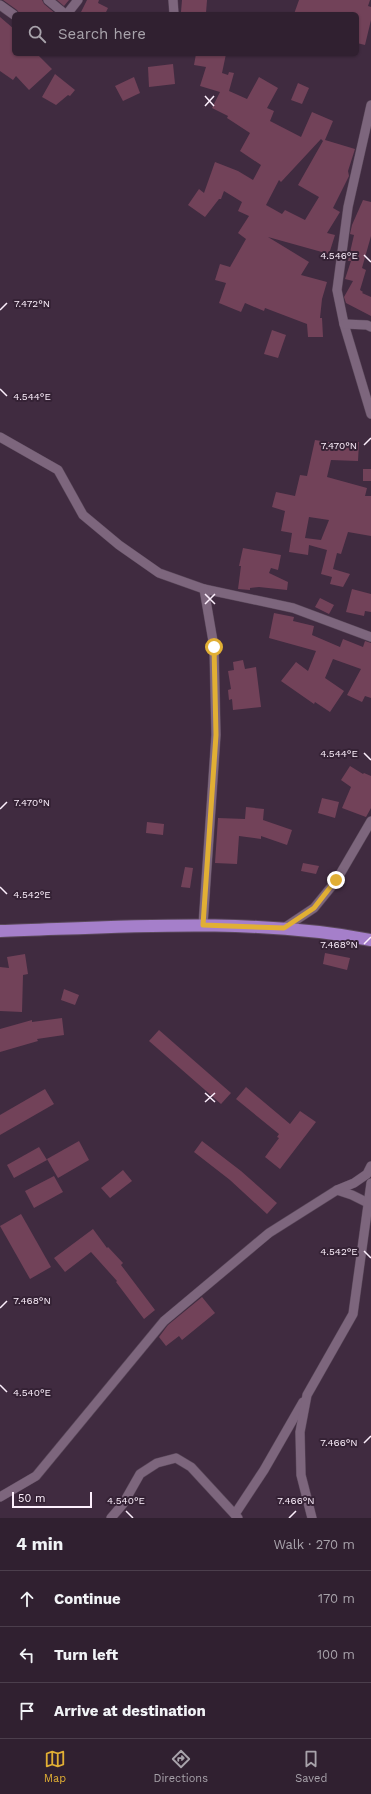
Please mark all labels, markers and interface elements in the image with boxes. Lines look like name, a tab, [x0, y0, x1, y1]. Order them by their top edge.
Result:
search box	[12, 12, 359, 56]
icon: search	[26, 23, 48, 45]
text: Search here	[58, 25, 146, 43]
text: 4.546°E	[320, 250, 358, 261]
text: 7.472°N	[14, 298, 50, 309]
text: 4.544°E	[13, 391, 51, 402]
text: 7.470°N	[321, 440, 357, 451]
route start	[205, 638, 223, 656]
text: 4.544°E	[320, 748, 358, 759]
text: 7.470°N	[14, 797, 50, 808]
route end	[327, 871, 345, 889]
text: 4.542°E	[13, 889, 51, 900]
text: 7.468°N	[320, 939, 358, 950]
text: 4.542°E	[320, 1246, 358, 1257]
text: 7.468°N	[13, 1295, 51, 1306]
text: 4.540°E	[13, 1387, 51, 1398]
text: 7.466°N	[320, 1437, 358, 1448]
scale bar	[12, 1490, 92, 1509]
text: 50 m	[18, 1492, 45, 1505]
text: 4.540°E	[107, 1495, 145, 1506]
text: 7.466°N	[277, 1495, 315, 1506]
text: 4 min	[16, 1534, 63, 1554]
text: Walk · 270 m	[274, 1537, 355, 1552]
icon: ahead	[16, 1588, 38, 1610]
text: Continue	[54, 1590, 121, 1608]
text: 170 m	[318, 1591, 355, 1606]
icon: left	[16, 1644, 38, 1666]
text: Turn left	[54, 1646, 118, 1664]
text: 100 m	[317, 1647, 355, 1662]
icon: arrive	[16, 1700, 38, 1722]
text: Arrive at destination	[54, 1702, 206, 1720]
tab: Map	[44, 1748, 66, 1785]
tab: Directions	[154, 1748, 208, 1785]
tab: Saved	[295, 1748, 327, 1785]

